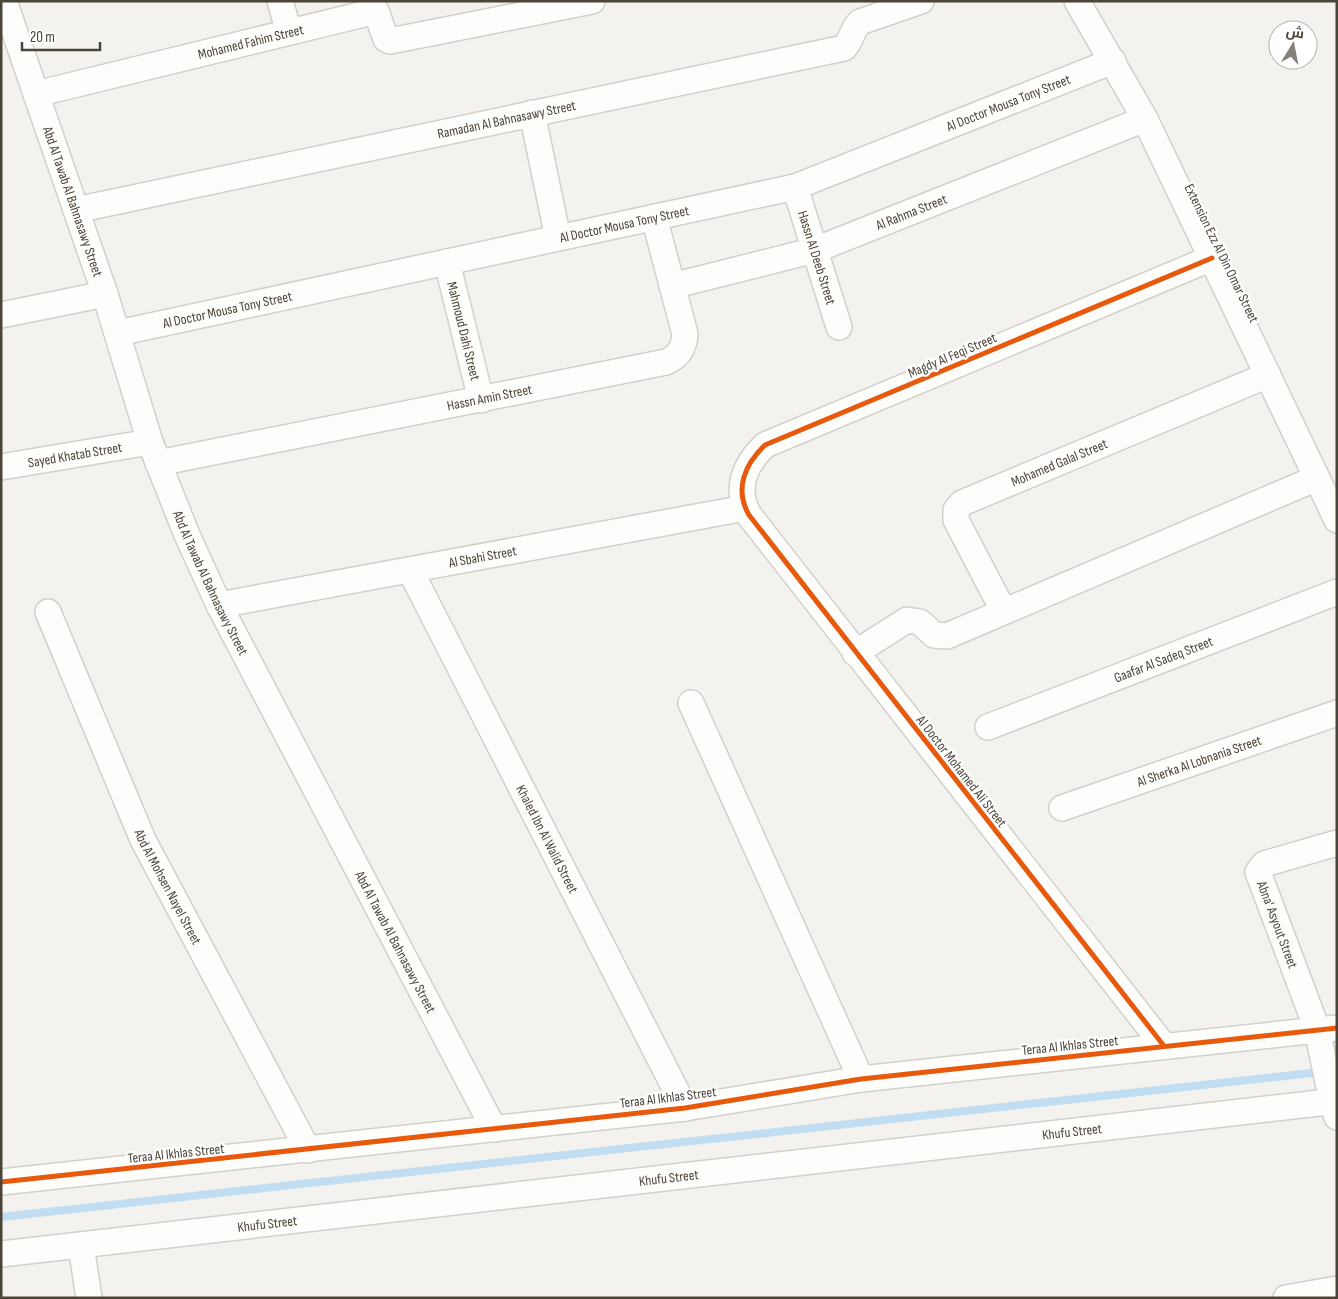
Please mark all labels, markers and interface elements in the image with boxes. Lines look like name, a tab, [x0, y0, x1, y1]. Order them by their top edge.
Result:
scale bar	[22, 20, 100, 52]
north arrow	[1268, 20, 1318, 70]
street label: Mohamed Fahim Street	[196, 21, 305, 63]
text: ش	[1285, 23, 1306, 43]
text: 20 m	[30, 28, 55, 47]
street label: Al Doctor Mousa Tony Street	[943, 71, 1073, 136]
street label: Ramadan Al Bahnasawy Street	[436, 97, 577, 143]
street label: Abd Al Tawab Al Bahnasawy Street	[39, 123, 106, 279]
street label: Extension Ezz Al Din Omar Street	[1181, 181, 1263, 325]
street label: Al Rahma Street	[873, 191, 949, 234]
street label: Al Doctor Mousa Tony Street	[557, 202, 691, 247]
street label: Hassn Al Deeb Street	[794, 209, 839, 307]
street label: Mahmoud Dahi Street	[443, 280, 484, 382]
street label: Al Doctor Mousa Tony Street	[160, 288, 294, 332]
street label: Magdy Al Feqi Street	[905, 329, 999, 382]
street label: Hassn Amin Street	[446, 381, 534, 414]
street label: Mohamed Galal Street	[1008, 435, 1110, 491]
street label: Sayed Khatab Street	[27, 439, 123, 471]
street label: Abd Al Tawab Al Bahnasawy Street	[169, 507, 252, 658]
street label: Al Sbahi Street	[446, 542, 518, 572]
street label: Gaafar Al Sadeq Street	[1112, 633, 1215, 686]
street label: Al Doctor Mohamed Ali Street	[912, 711, 1010, 831]
street label: Al Sherka Al Lobnania Street	[1134, 732, 1264, 791]
street label: Khaled Ibn Al Walid Street	[512, 782, 582, 896]
street label: Abd Al Mohsen Nayel Street	[130, 826, 205, 947]
street label: Abd Al Tawab Al Bahnasawy Street	[351, 867, 440, 1016]
street label: Abna' Asyout Street	[1253, 878, 1301, 971]
street label: Teraa Al Ikhlas Street	[1021, 1032, 1119, 1059]
street label: Teraa Al Ikhlas Street	[619, 1083, 717, 1112]
street label: Khufu Street	[1041, 1120, 1103, 1144]
street label: Teraa Al Ikhlas Street	[127, 1140, 225, 1167]
street label: Khufu Street	[638, 1166, 699, 1190]
street label: Khufu Street	[237, 1212, 298, 1236]

